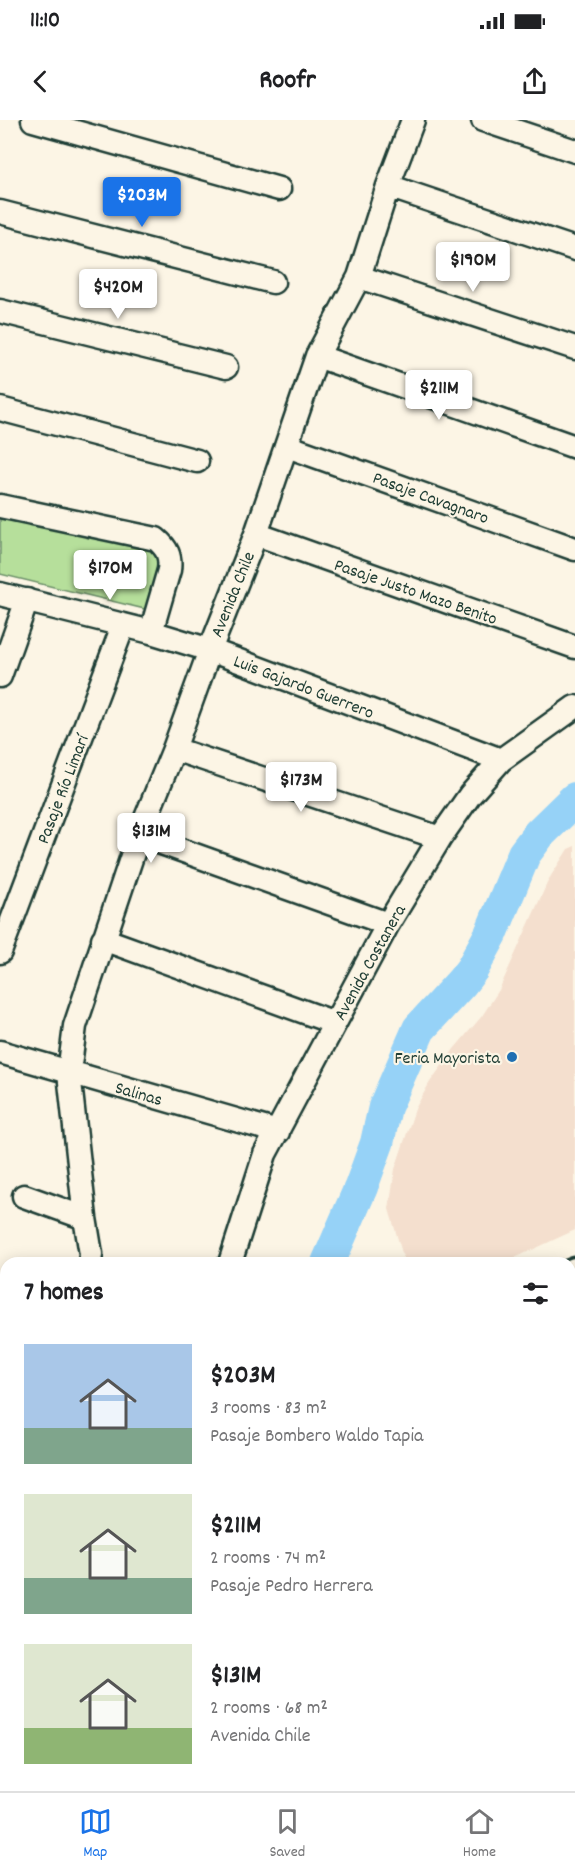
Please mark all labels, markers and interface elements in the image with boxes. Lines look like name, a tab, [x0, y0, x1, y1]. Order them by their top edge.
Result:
text: 11:10	[30, 6, 60, 37]
text: Roofr	[259, 62, 316, 101]
icon: back	[24, 65, 57, 98]
icon: share	[518, 65, 551, 98]
pin: $203M	[100, 177, 184, 228]
text: $203M	[117, 182, 167, 210]
pin: $190M	[431, 242, 515, 293]
text: $190M	[450, 247, 496, 275]
pin: $420M	[76, 269, 160, 320]
text: $420M	[93, 274, 143, 302]
pin: $211M	[397, 370, 481, 421]
text: $211M	[419, 375, 459, 403]
street label: Pasaje Cavagnaro	[369, 467, 492, 532]
street label: Avenida Chile	[206, 548, 263, 642]
pin: $170M	[68, 550, 152, 601]
street label: Pasaje Justo Mazo Benito	[330, 554, 500, 633]
text: $170M	[88, 555, 132, 583]
street label: Luis Gajardo Guerrero	[229, 650, 377, 727]
street label: Pasaje Río Limarí	[32, 730, 97, 848]
pin: $173M	[259, 762, 343, 813]
text: $173M	[280, 767, 322, 795]
pin: $131M	[109, 813, 193, 864]
text: $131M	[131, 818, 171, 846]
street label: Avenida Costanera	[329, 900, 414, 1026]
place label: Feria Mayorista	[395, 1047, 501, 1072]
marker: Feria Mayorista	[505, 1050, 519, 1064]
street label: Salinas	[112, 1077, 165, 1114]
text: 7 homes	[24, 1275, 104, 1312]
icon: filters	[519, 1277, 552, 1310]
text: $203M	[210, 1358, 276, 1395]
icon: home	[72, 1368, 144, 1440]
text: 3 rooms · 83 m²	[210, 1395, 327, 1423]
text: Pasaje Bombero Waldo Tapia	[210, 1423, 423, 1451]
text: $211M	[210, 1508, 261, 1545]
icon: home	[72, 1518, 144, 1590]
text: 2 rooms · 74 m²	[210, 1545, 326, 1573]
text: Pasaje Pedro Herrera	[210, 1573, 373, 1601]
text: $131M	[210, 1658, 261, 1695]
icon: home	[72, 1668, 144, 1740]
text: 2 rooms · 68 m²	[210, 1695, 328, 1723]
text: Avenida Chile	[210, 1723, 311, 1751]
tab: Map	[79, 1805, 112, 1864]
tab: Saved	[269, 1805, 305, 1864]
tab: Home	[463, 1805, 496, 1864]

